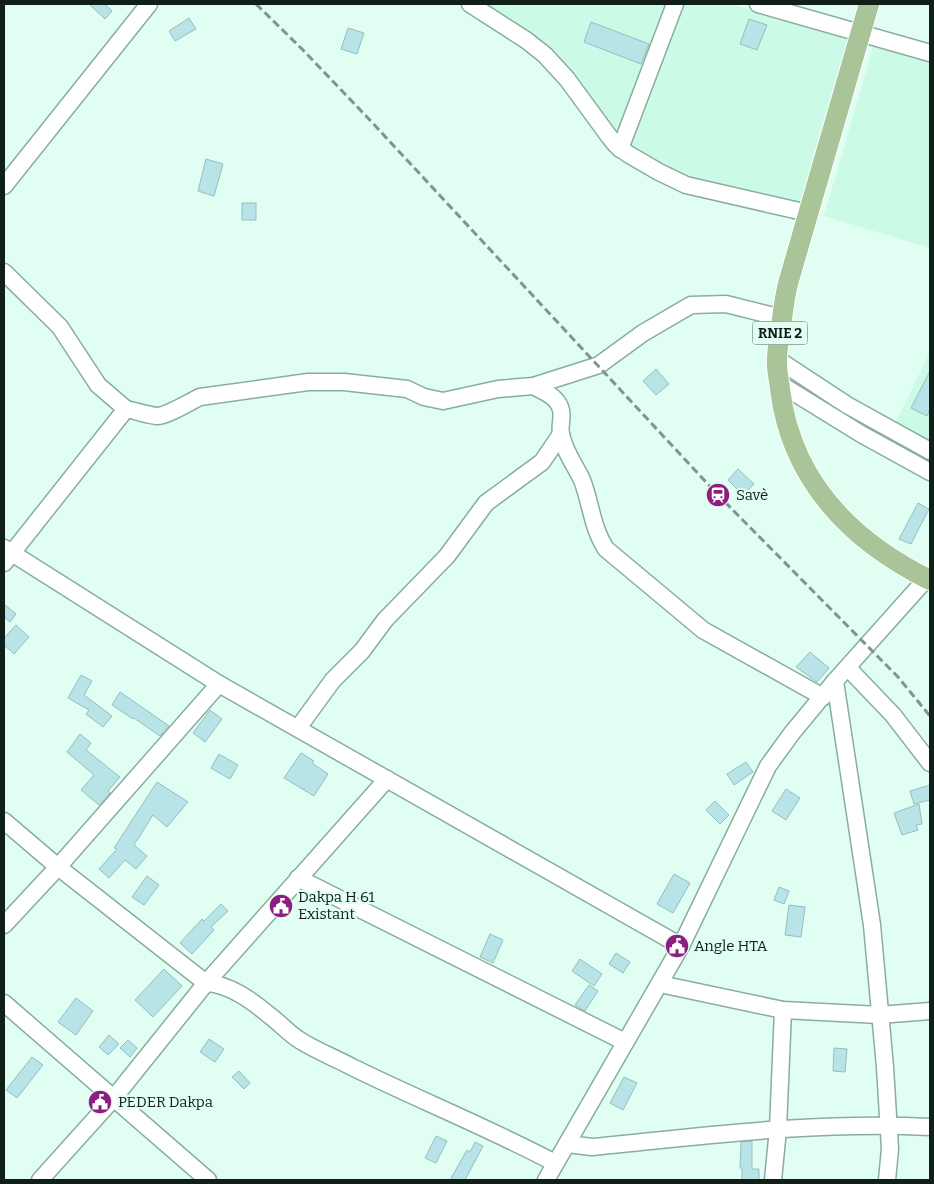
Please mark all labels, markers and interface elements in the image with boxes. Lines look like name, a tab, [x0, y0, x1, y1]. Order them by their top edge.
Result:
road number: RNIE 2	[752, 322, 808, 344]
station icon: Savè	[705, 482, 731, 508]
place label: Savè	[736, 486, 768, 504]
place label: Dakpa H 61 Existant	[298, 888, 375, 923]
public building icon: Dakpa H 61 Existant	[268, 893, 294, 919]
public building icon: Angle HTA	[664, 933, 690, 959]
place label: Angle HTA	[694, 937, 768, 955]
public building icon: PEDER Dakpa	[87, 1089, 113, 1115]
place label: PEDER Dakpa	[118, 1093, 213, 1111]

